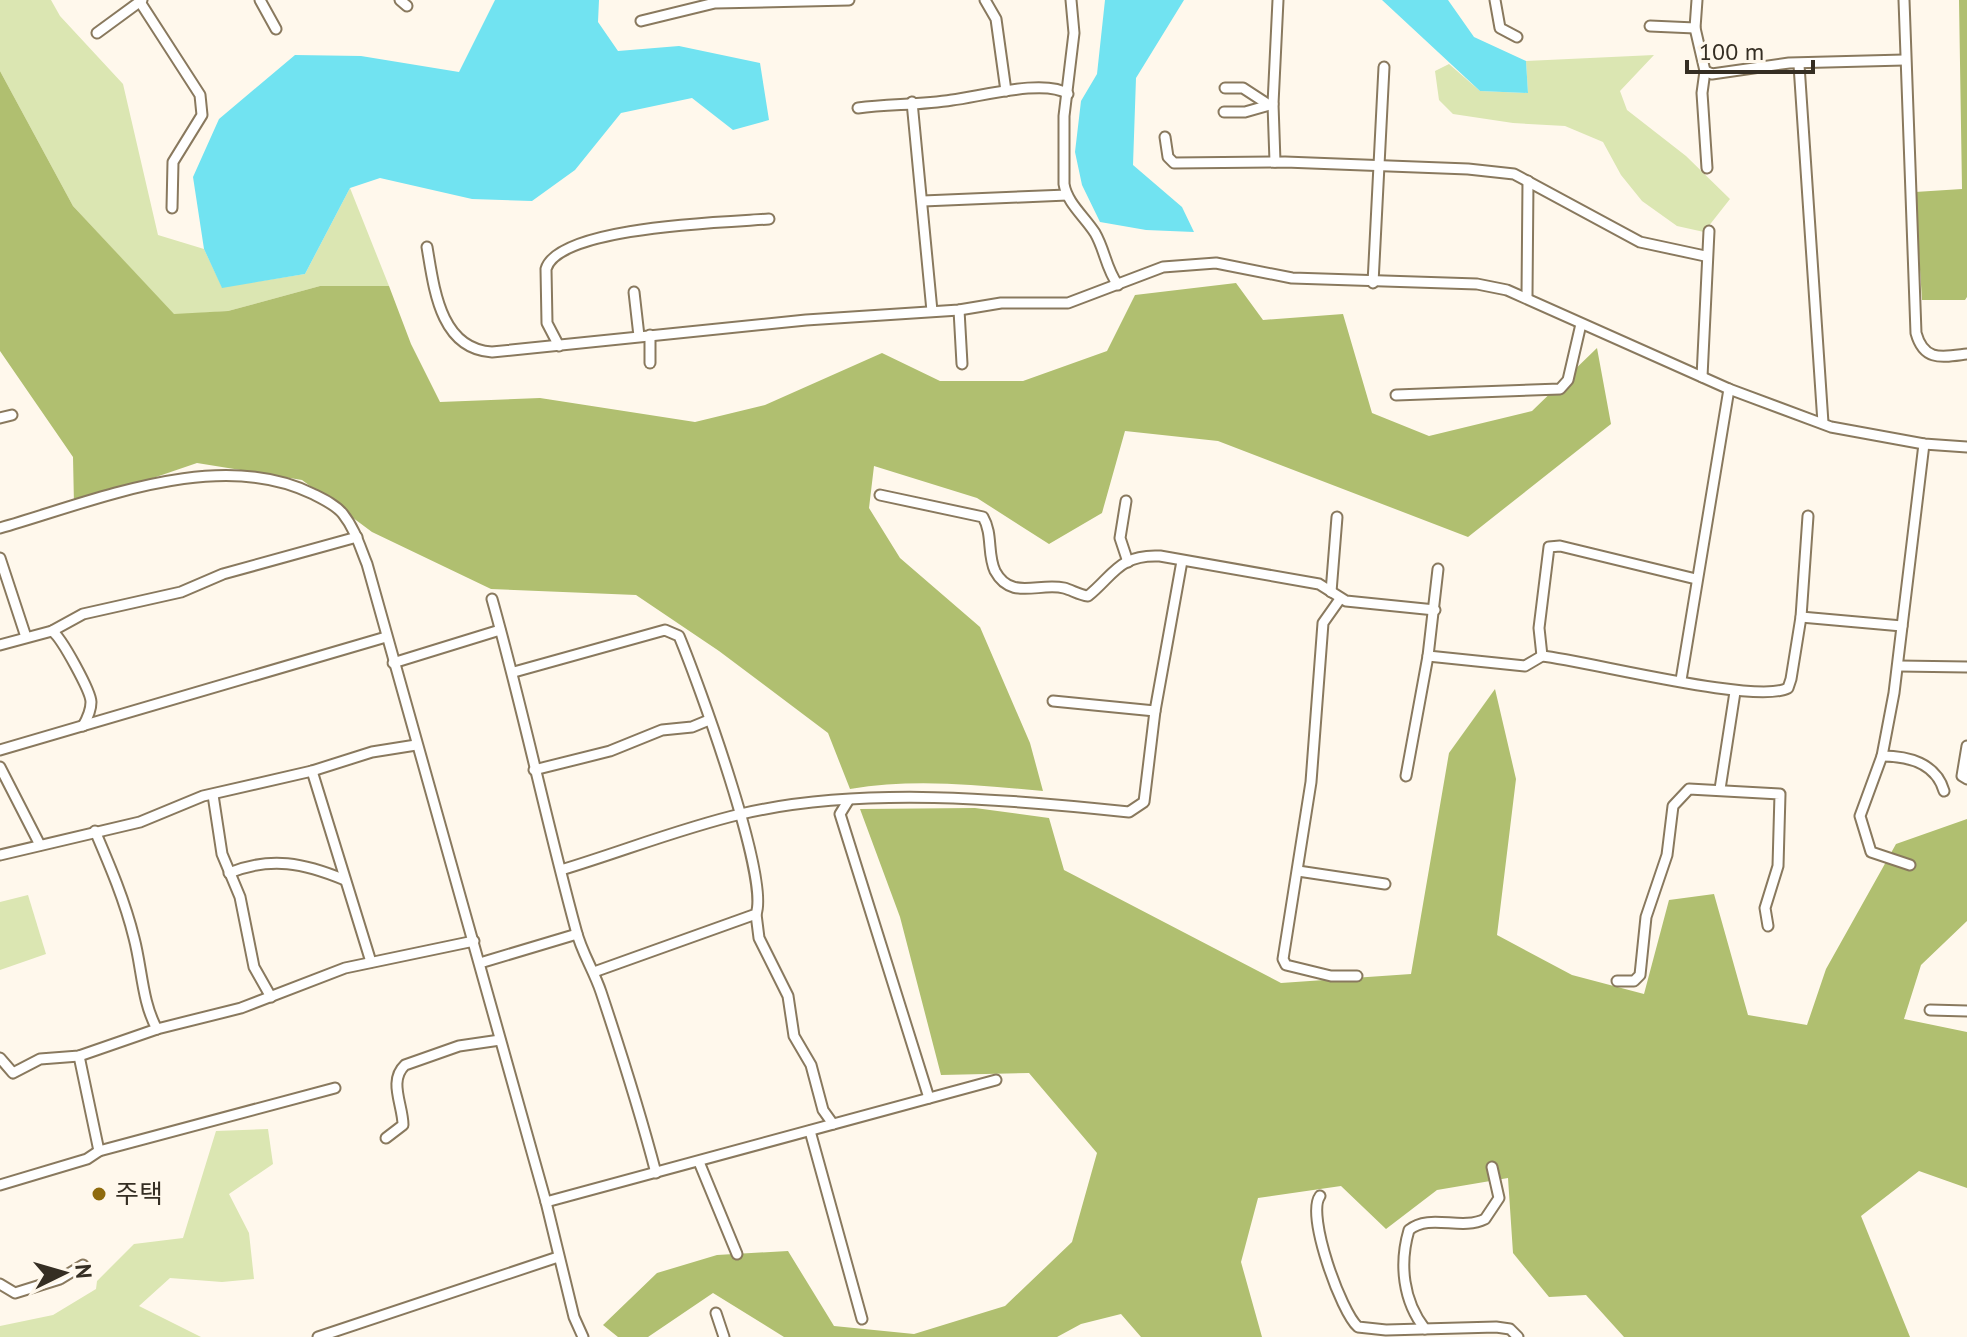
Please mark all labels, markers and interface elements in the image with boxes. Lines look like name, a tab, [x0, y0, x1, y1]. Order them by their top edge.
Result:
scale bar	[1687, 24, 1813, 74]
text: 100 m	[1699, 36, 1764, 67]
place label: 주택	[115, 1177, 163, 1210]
marker: 주택	[90, 1185, 108, 1203]
north arrow	[24, 1233, 104, 1313]
text: N	[69, 1263, 99, 1280]

